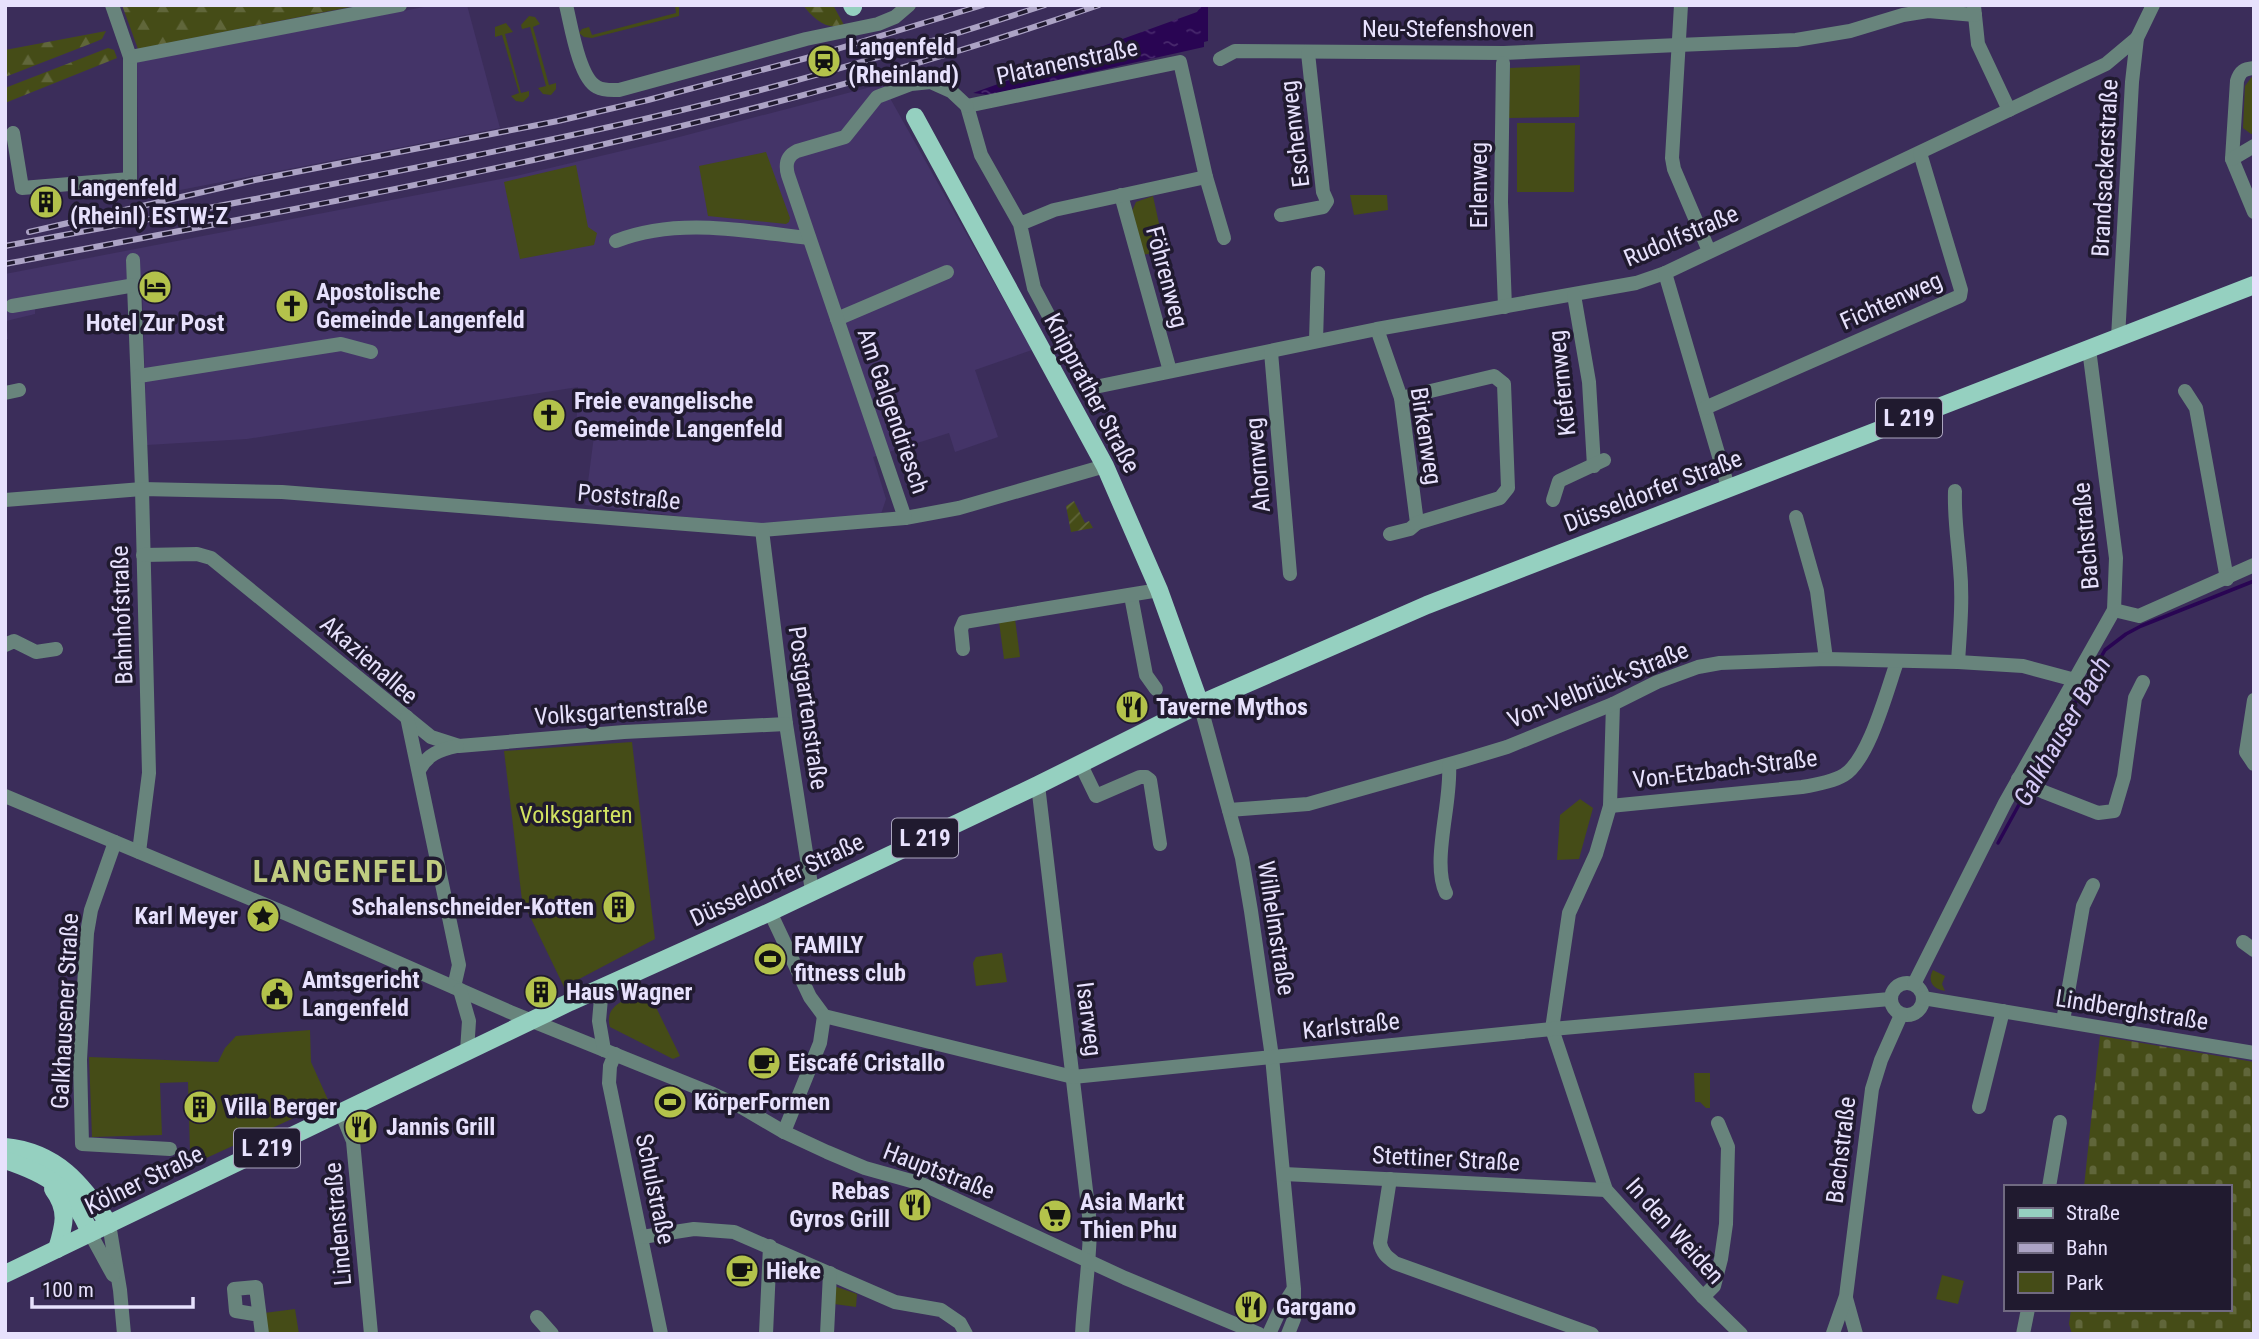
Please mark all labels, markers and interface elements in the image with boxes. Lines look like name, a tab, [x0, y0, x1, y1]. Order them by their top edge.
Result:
street label: Neu-Stefenshoven	[1362, 15, 1534, 43]
place label: Langenfeld (Rheinland)	[848, 33, 959, 89]
street label: Platanenstraße	[994, 33, 1140, 91]
station icon: Langenfeld (Rheinland)	[805, 42, 843, 80]
street label: Brandsackerstraße	[2086, 78, 2124, 258]
street label: Eschenweg	[1275, 79, 1315, 189]
street label: Erlenweg	[1465, 142, 1493, 228]
place label: Langenfeld (Rheinl) ESTW-Z	[70, 174, 228, 230]
building icon: Langenfeld (Rheinl) ESTW-Z	[27, 183, 65, 221]
street label: Rudolfstraße	[1620, 199, 1742, 273]
street label: Föhrenweg	[1140, 223, 1194, 331]
street label: Fichtenweg	[1836, 266, 1946, 336]
hotel icon: Hotel Zur Post	[136, 268, 174, 306]
place label: Apostolische Gemeinde Langenfeld	[316, 278, 525, 334]
church icon: Apostolische Gemeinde Langenfeld	[273, 287, 311, 325]
place label: Hotel Zur Post	[86, 309, 224, 337]
street label: Knipprather Straße	[1038, 309, 1146, 477]
street label: Am Galgendriesch	[852, 325, 934, 497]
street label: Kiefernweg	[1543, 329, 1581, 437]
street label: Birkenweg	[1405, 385, 1447, 487]
place label: Freie evangelische Gemeinde Langenfeld	[574, 387, 783, 443]
church icon: Freie evangelische Gemeinde Langenfeld	[530, 396, 568, 434]
road number: L 219	[1876, 398, 1942, 438]
street label: Ahornweg	[1240, 416, 1276, 514]
street label: Düsseldorfer Straße	[1560, 444, 1746, 538]
street label: Poststraße	[576, 479, 682, 515]
street label: Bachstraße	[2067, 481, 2105, 591]
street label: Bahnhofstraße	[106, 545, 138, 685]
street label: Akazienallee	[314, 610, 424, 710]
street label: Postgartenstraße	[783, 625, 833, 791]
street label: Von-Velbrück-Straße	[1504, 636, 1692, 734]
water label: Galkhauser Bach	[2007, 651, 2117, 811]
restaurant icon: Taverne Mythos	[1113, 688, 1151, 726]
street label: Volksgartenstraße	[533, 691, 709, 731]
place label: Taverne Mythos	[1156, 693, 1308, 721]
street label: Von-Etzbach-Straße	[1631, 744, 1819, 794]
park label: Volksgarten	[519, 801, 633, 829]
road number: L 219	[892, 818, 958, 858]
street label: Düsseldorfer Straße	[686, 827, 868, 933]
district label: LANGENFELD	[253, 852, 445, 890]
street label: Wilhelmstraße	[1252, 859, 1300, 997]
building icon: Schalenschneider-Kotten	[600, 888, 638, 926]
place label: Schalenschneider-Kotten	[352, 893, 594, 921]
place icon: Karl Meyer	[244, 897, 282, 935]
place label: Karl Meyer	[134, 902, 238, 930]
street label: Galkhausener Straße	[46, 912, 84, 1110]
place label: FAMILY fitness club	[794, 931, 906, 987]
sports icon: FAMILY fitness club	[751, 940, 789, 978]
place label: Amtsgericht Langenfeld	[302, 966, 420, 1022]
building icon: Haus Wagner	[522, 973, 560, 1011]
public building icon: Amtsgericht Langenfeld	[258, 975, 296, 1013]
place label: Haus Wagner	[566, 978, 693, 1006]
street label: Isarweg	[1071, 980, 1107, 1058]
street label: Lindberghstraße	[2054, 984, 2210, 1036]
street label: Karlstraße	[1301, 1007, 1401, 1045]
cafe icon: Eiscafé Cristallo	[745, 1044, 783, 1082]
place label: Eiscafé Cristallo	[788, 1049, 945, 1077]
sports icon: KörperFormen	[651, 1083, 689, 1121]
building icon: Villa Berger	[181, 1088, 219, 1126]
place label: KörperFormen	[694, 1088, 830, 1116]
place label: Villa Berger	[224, 1093, 337, 1121]
street label: Bachstraße	[1821, 1095, 1861, 1205]
restaurant icon: Jannis Grill	[342, 1108, 380, 1146]
place label: Jannis Grill	[386, 1113, 495, 1141]
road number: L 219	[234, 1128, 300, 1168]
street label: Schulstraße	[630, 1131, 680, 1247]
street label: Hauptstraße	[879, 1137, 999, 1205]
street label: Kölner Straße	[80, 1139, 208, 1221]
street label: Stettiner Straße	[1371, 1141, 1521, 1177]
street label: Lindenstraße	[319, 1161, 357, 1287]
street label: In den Weiden	[1620, 1172, 1730, 1290]
place label: Rebas Gyros Grill	[789, 1177, 890, 1233]
legend	[2004, 1185, 2231, 1311]
restaurant icon: Rebas Gyros Grill	[896, 1186, 934, 1224]
place label: Asia Markt Thien Phu	[1080, 1188, 1184, 1244]
supermarket icon: Asia Markt Thien Phu	[1036, 1197, 1074, 1235]
text: Straße	[2066, 1201, 2120, 1225]
text: Bahn	[2066, 1236, 2108, 1260]
cafe icon: Hieke	[723, 1252, 761, 1290]
place label: Hieke	[766, 1257, 821, 1285]
scale bar	[32, 1266, 192, 1310]
text: Park	[2066, 1271, 2104, 1295]
text: 100 m	[42, 1278, 94, 1302]
restaurant icon: Gargano	[1232, 1288, 1270, 1326]
place label: Gargano	[1276, 1293, 1356, 1321]

